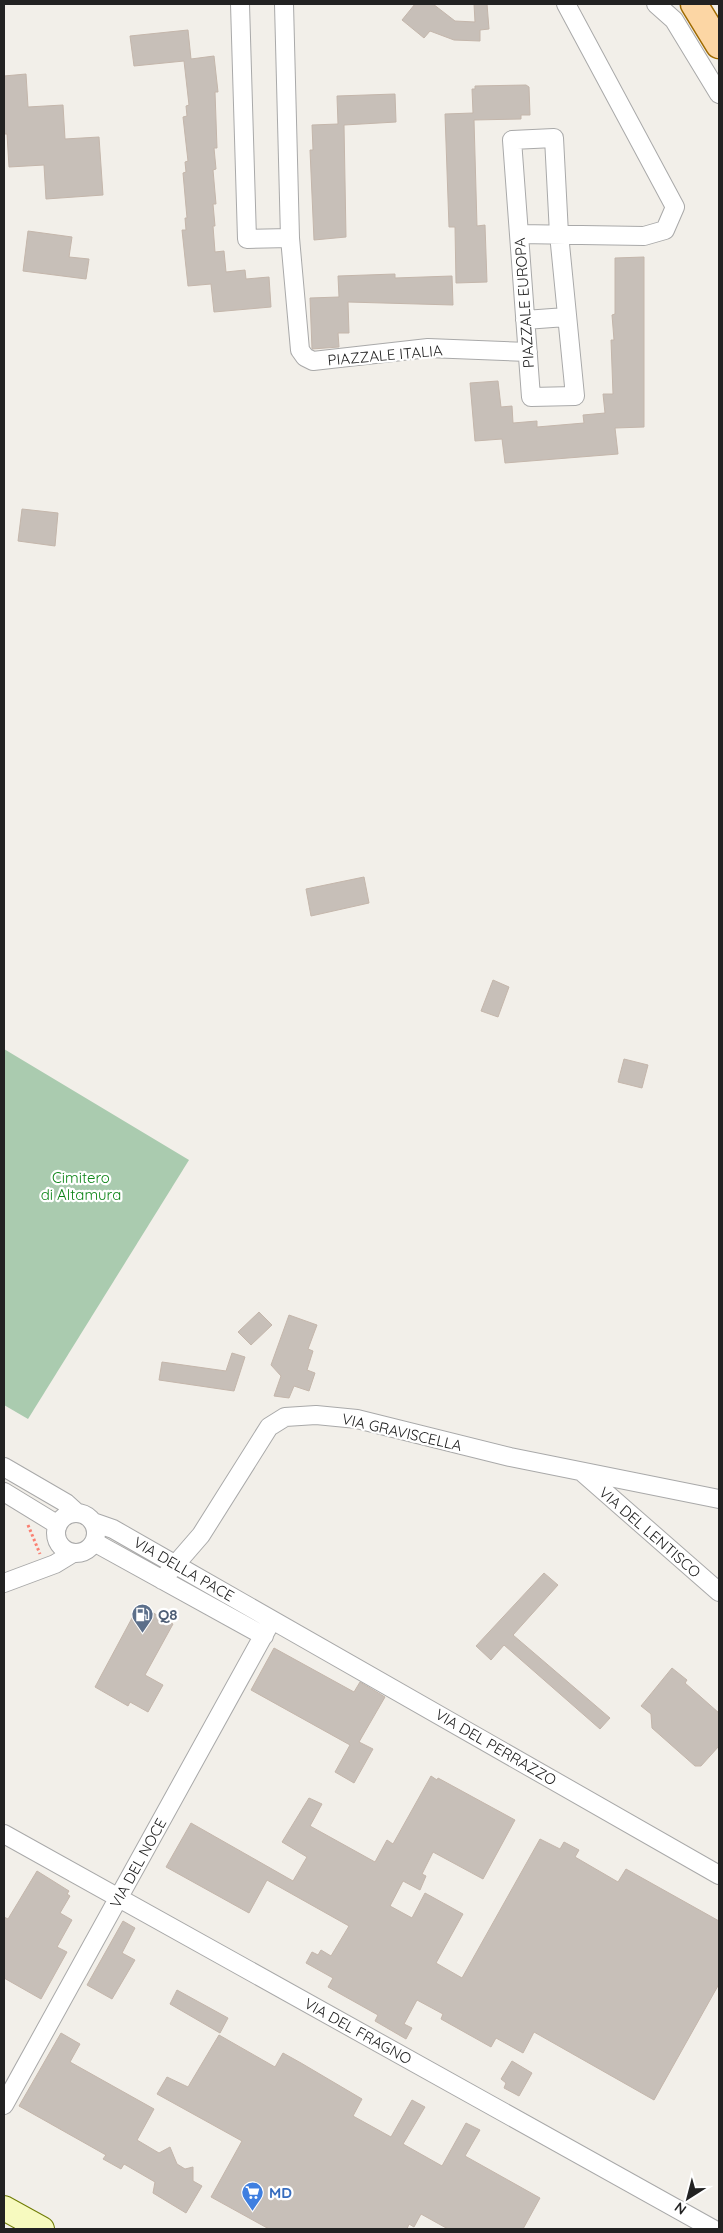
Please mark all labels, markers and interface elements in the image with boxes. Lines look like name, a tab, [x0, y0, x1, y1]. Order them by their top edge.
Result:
street label: PIAZZALE EUROPA	[510, 237, 538, 369]
street label: PIAZZALE ITALIA	[327, 340, 444, 369]
park label: Cimitero di Altamura	[41, 1168, 121, 1204]
street label: VIA GRAVISCELLA	[340, 1409, 464, 1455]
street label: VIA DEL LENTISCO	[595, 1483, 705, 1581]
street label: VIA DELLA PACE	[130, 1533, 238, 1605]
fuel station icon: Q8	[130, 1602, 154, 1633]
place label: Q8	[158, 1605, 178, 1624]
street label: VIA DEL PERRAZZO	[432, 1705, 560, 1789]
street label: VIA DEL NOCE	[106, 1815, 170, 1911]
street label: VIA DEL FRAGNO	[301, 1994, 415, 2068]
north arrow	[663, 2173, 713, 2223]
supermarket icon: MD	[241, 2180, 265, 2211]
place label: MD	[269, 2183, 292, 2202]
text: N	[671, 2198, 690, 2219]

